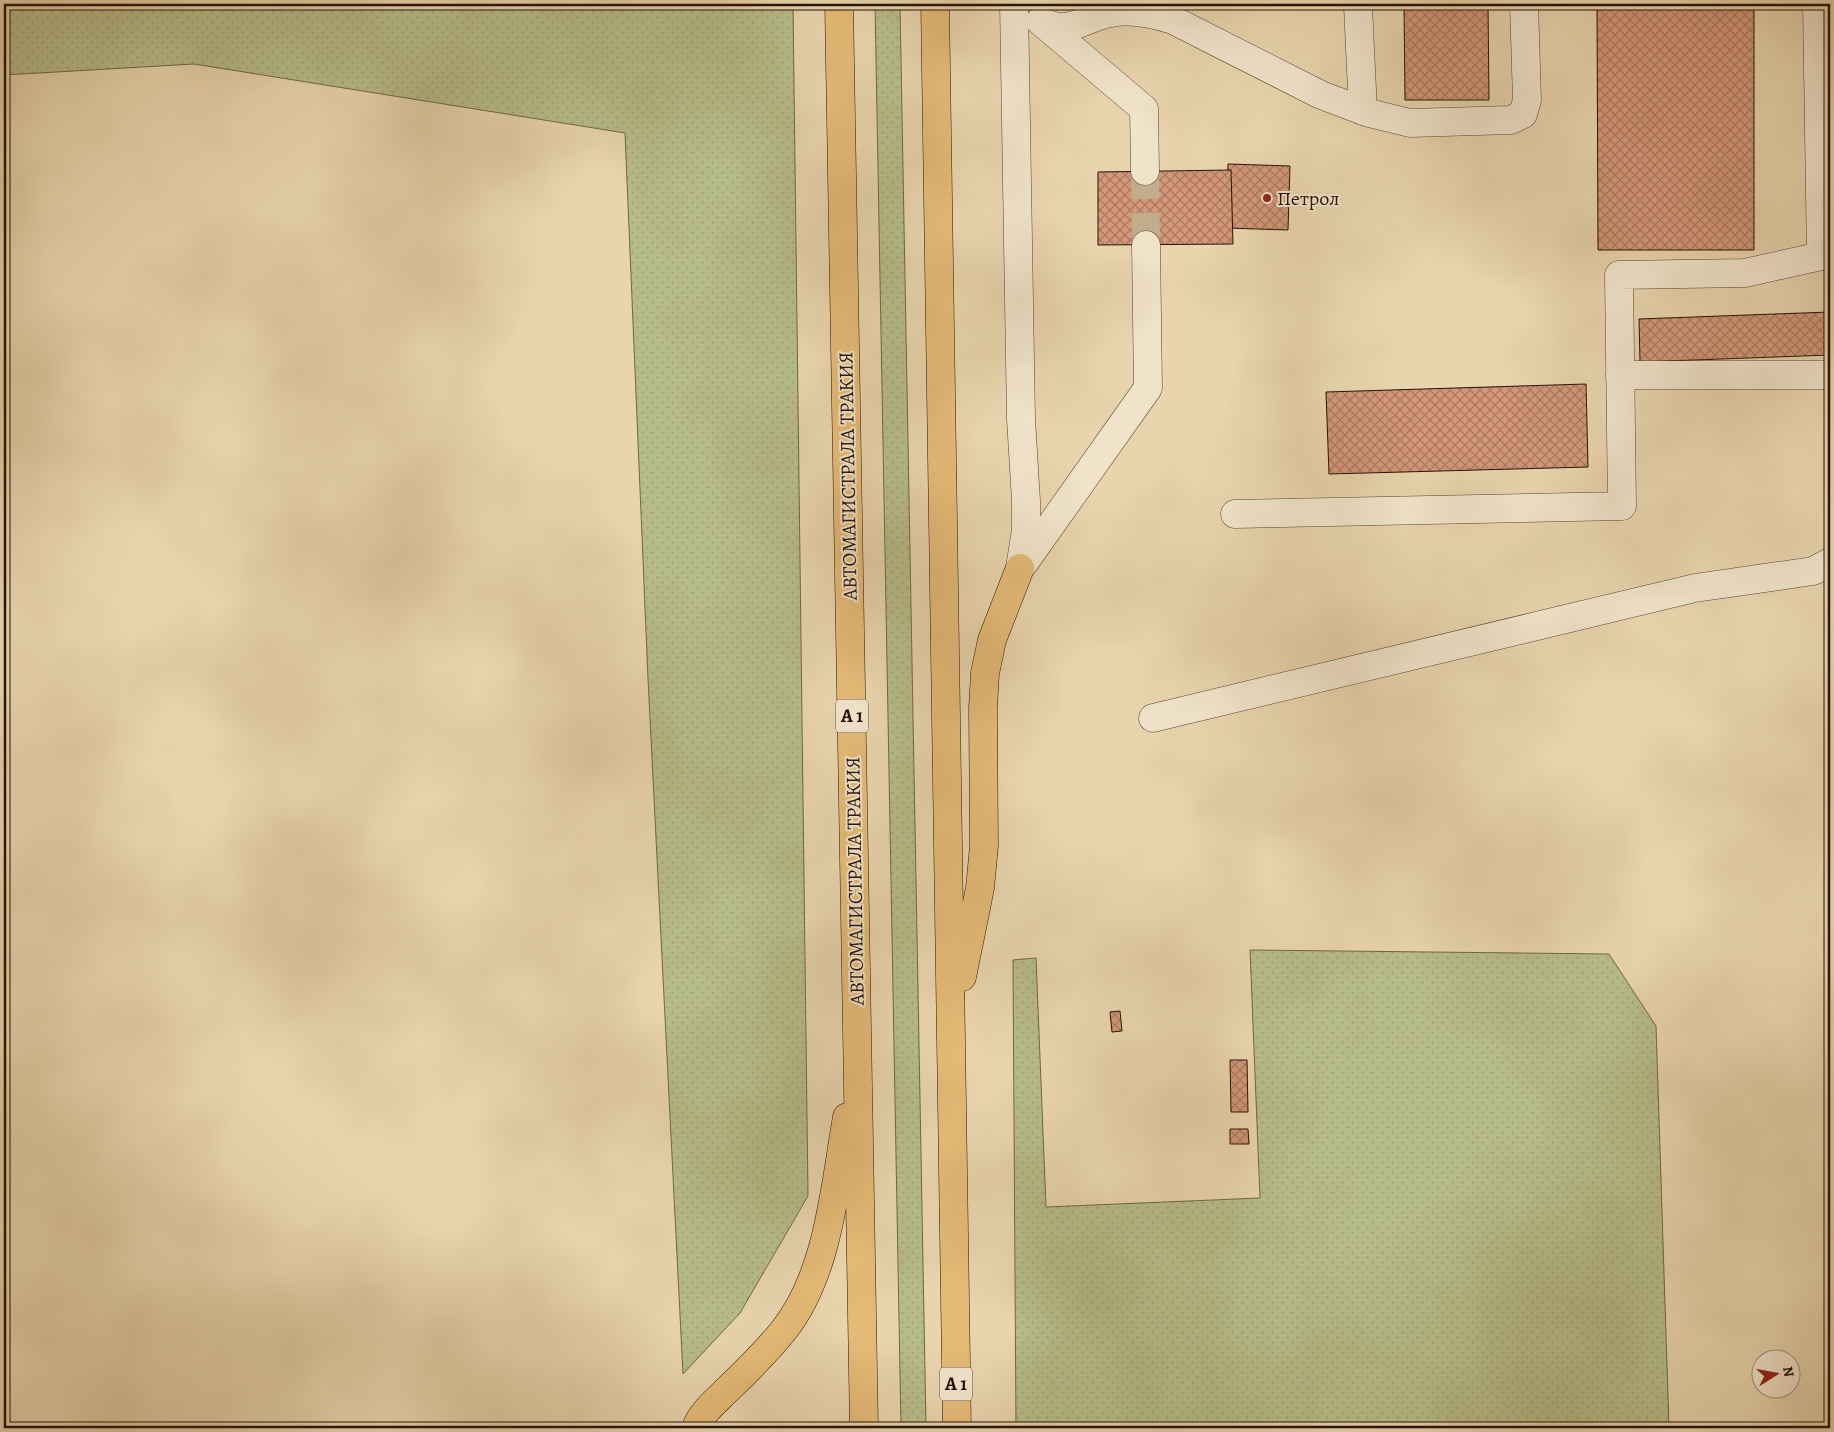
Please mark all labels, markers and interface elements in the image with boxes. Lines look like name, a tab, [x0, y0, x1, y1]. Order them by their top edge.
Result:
place label: Петрол	[1277, 185, 1339, 212]
marker: Петрол	[1261, 192, 1273, 204]
street label: АВТОМАГИСТРАЛА ТРАКИЯ	[832, 351, 864, 602]
road number: A 1	[836, 699, 868, 732]
street label: АВТОМАГИСТРАЛА ТРАКИЯ	[839, 756, 871, 1007]
north arrow	[1752, 1350, 1802, 1400]
text: N	[1778, 1365, 1799, 1378]
road number: A 1	[940, 1368, 972, 1400]

